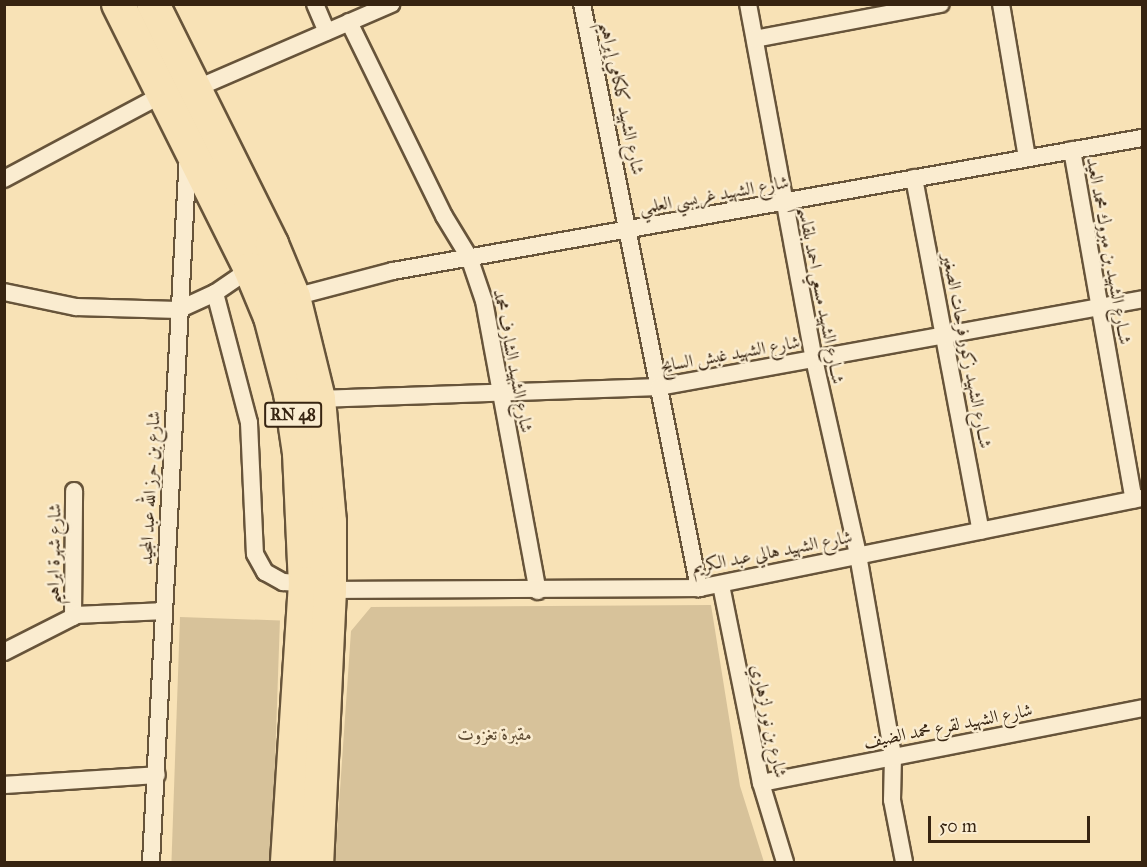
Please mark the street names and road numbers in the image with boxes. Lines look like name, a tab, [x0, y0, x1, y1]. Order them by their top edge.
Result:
street label: شارع الشهيد كلكامي إبراهيم	[595, 19, 649, 177]
street label: شــارع الشهيد بن مبروك محمد العيد	[1082, 156, 1136, 346]
street label: شارع الشهيد غريسي العلمي	[638, 171, 790, 219]
street label: شــارع الشهيد مسعي احمد بلقاسم	[793, 204, 849, 386]
street label: شــارع الشهيد زكور فرحات الصغير	[938, 252, 996, 450]
street label: شارع الشهيد الشارف محمد	[488, 287, 538, 435]
street label: شارع الشهيد غبش السايح	[658, 331, 802, 377]
road number: RN 48	[263, 402, 323, 428]
street label: شارع بن حرز الله عبد المجيد	[135, 411, 165, 565]
street label: شارع شهرة ابراهيم	[42, 503, 66, 605]
street label: شارع الشهيد هالي عبد الكريم	[690, 526, 854, 578]
street label: شارع بن نور لزهاري	[746, 662, 792, 780]
street label: شارع الشهيد لقرع محمد الضيف	[862, 699, 1034, 753]

